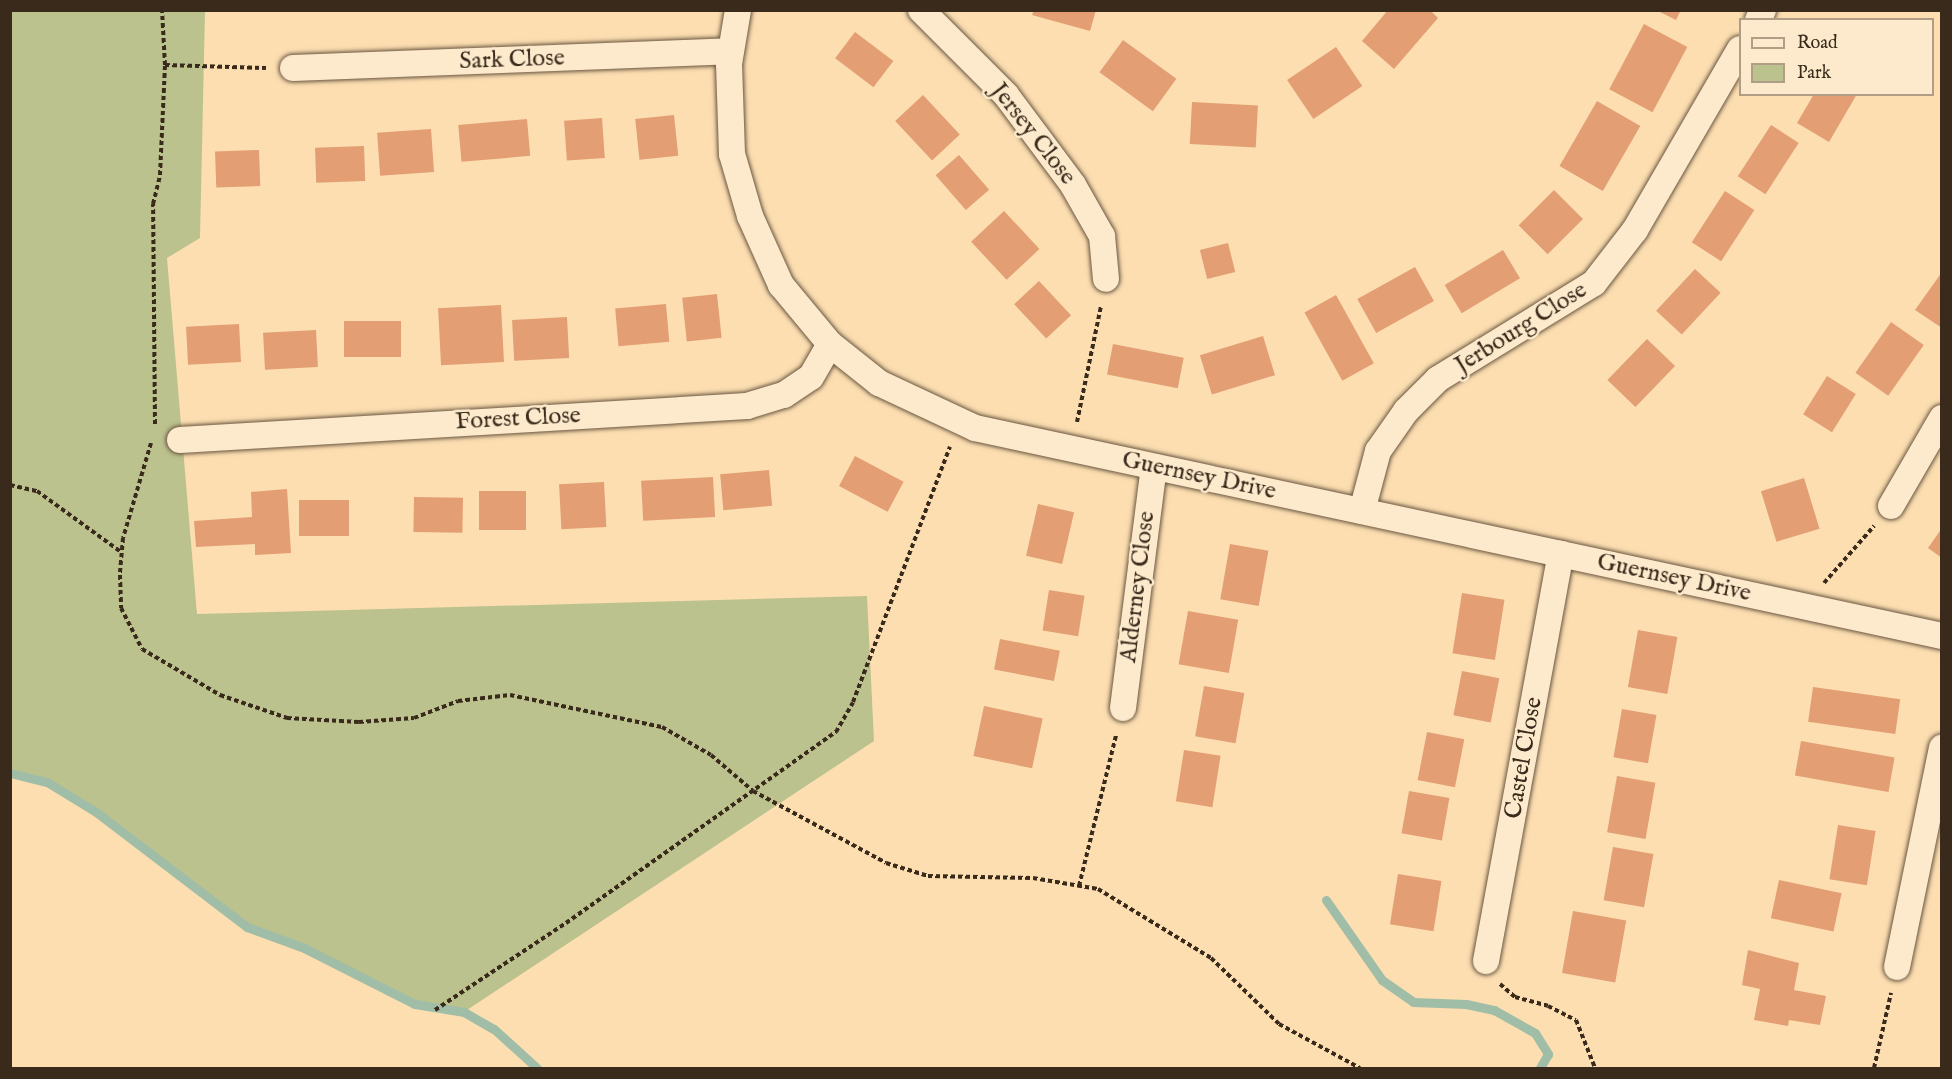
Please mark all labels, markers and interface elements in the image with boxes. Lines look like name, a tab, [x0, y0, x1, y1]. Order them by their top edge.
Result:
legend	[1739, 18, 1934, 96]
text: Road	[1797, 32, 1838, 55]
street label: Sark Close	[459, 44, 565, 76]
text: Park	[1797, 62, 1831, 85]
street label: Jersey Close	[984, 77, 1082, 191]
street label: Jerbourg Close	[1450, 276, 1592, 380]
street label: Forest Close	[455, 401, 581, 437]
street label: Guernsey Drive	[1119, 446, 1279, 506]
street label: Alderney Close	[1114, 510, 1162, 664]
street label: Guernsey Drive	[1594, 548, 1754, 608]
street label: Castel Close	[1499, 695, 1549, 821]

